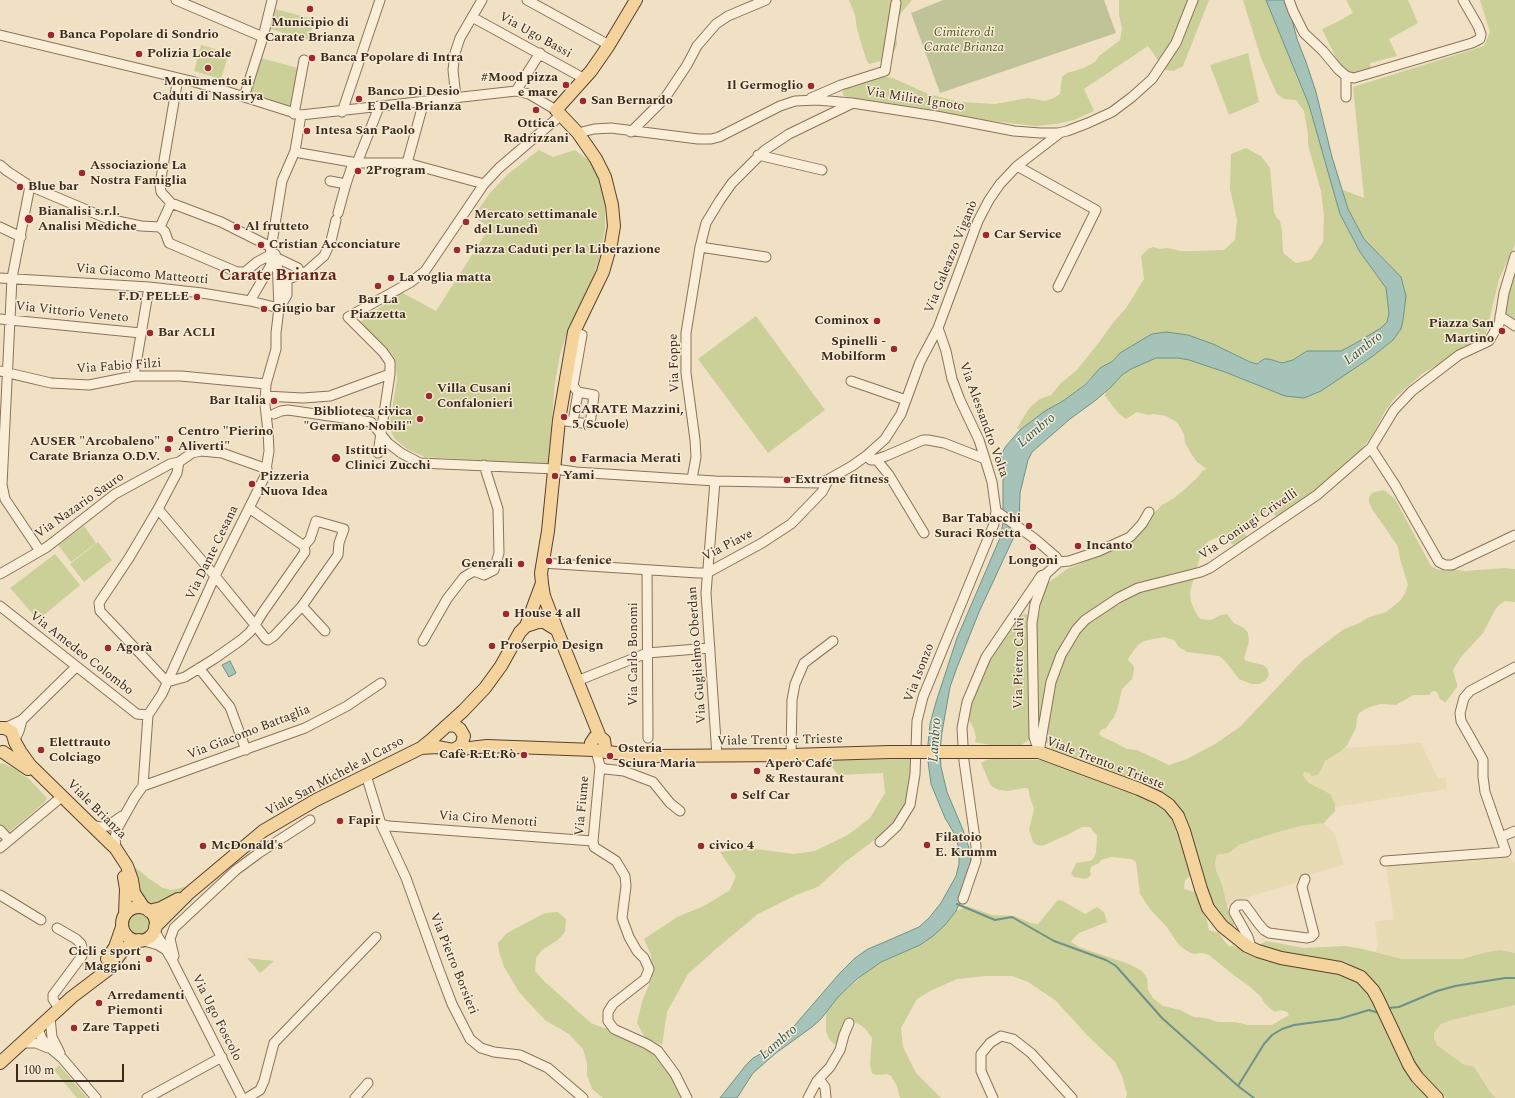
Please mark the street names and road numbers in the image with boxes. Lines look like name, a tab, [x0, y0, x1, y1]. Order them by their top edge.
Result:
street label: Via Ugo Bassi	[496, 10, 574, 62]
street label: Via Milite Ignoto	[864, 84, 966, 116]
street label: Via Galeazzo Viganò	[922, 198, 982, 316]
street label: Via Giacomo Matteotti	[75, 261, 209, 289]
street label: Via Vittorio Veneto	[15, 299, 129, 327]
street label: Via Foppe	[666, 333, 684, 393]
street label: Via Fabio Filzi	[76, 356, 162, 378]
street label: Via Alessandro Volta	[955, 360, 1011, 480]
street label: Via Nazario Sauro	[33, 470, 127, 542]
street label: Via Coniugi Crivelli	[1197, 486, 1301, 564]
street label: Via Dante Cesana	[183, 503, 243, 603]
street label: Via Piave	[700, 527, 756, 565]
street label: Via Guglielmo Oberdan	[685, 586, 711, 724]
street label: Via Carlo Bonomi	[626, 602, 642, 706]
street label: Via Amedeo Colombo	[26, 609, 136, 699]
street label: Via Pietro Calvi	[1011, 617, 1029, 709]
street label: Via Isonzo	[902, 641, 938, 705]
street label: Via Giacomo Battaglia	[186, 702, 312, 764]
street label: Viale Trento e Trieste	[717, 732, 843, 750]
street label: Viale San Michele al Carso	[263, 734, 407, 820]
street label: Viale Trento e Trieste	[1044, 734, 1166, 794]
street label: Via Fiume	[573, 775, 593, 837]
street label: Viale Brianza	[63, 777, 129, 843]
street label: Via Ciro Menotti	[438, 809, 538, 831]
street label: Via Pietro Borsieri	[426, 911, 480, 1017]
street label: Via Ugo Foscolo	[187, 972, 245, 1064]

